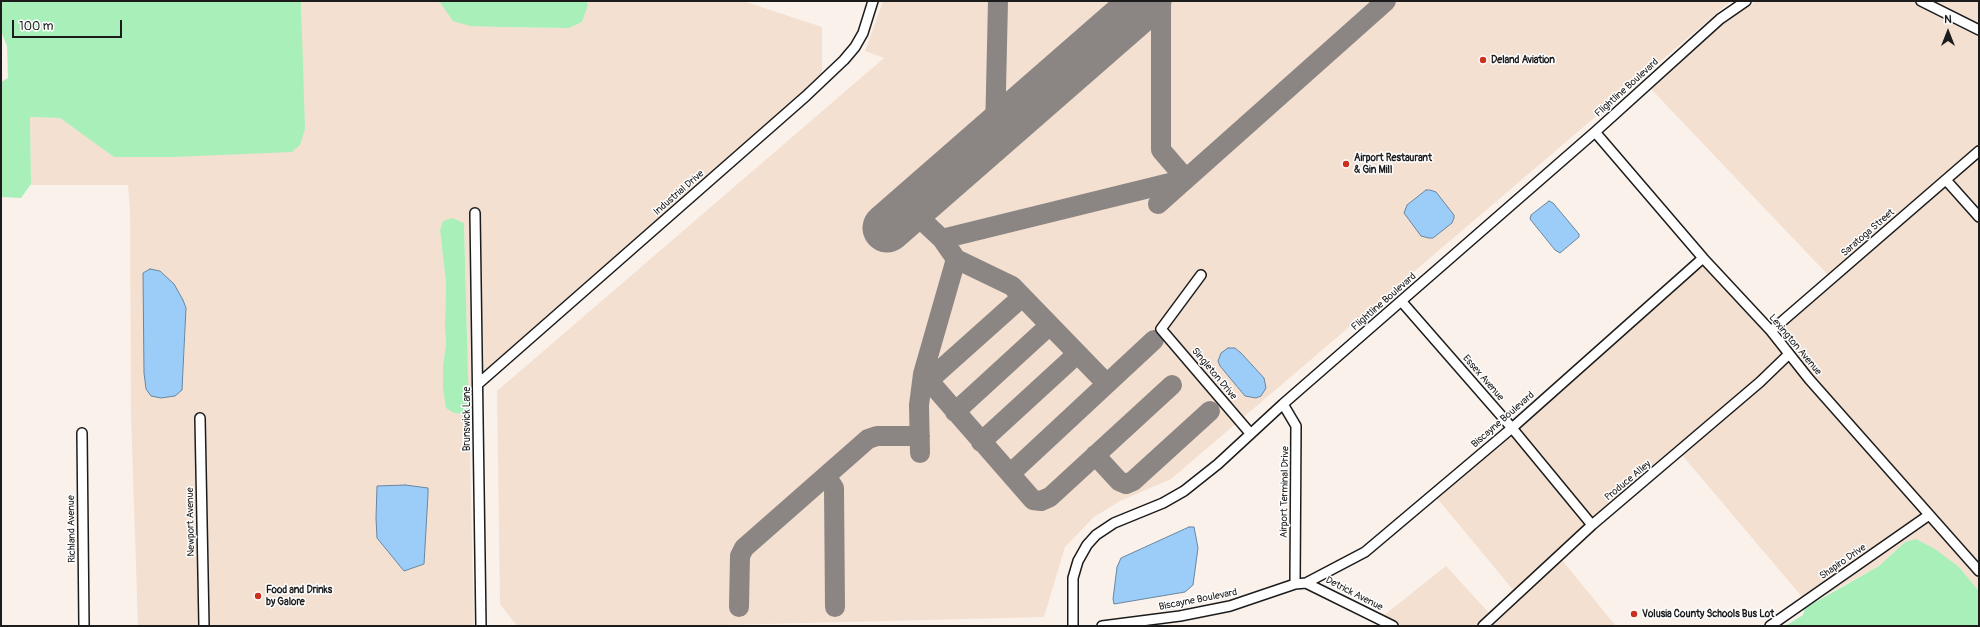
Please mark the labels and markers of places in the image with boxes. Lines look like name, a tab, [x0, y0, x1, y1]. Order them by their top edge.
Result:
place label: Deland Aviation	[1491, 54, 1555, 66]
marker: Deland Aviation	[1478, 55, 1488, 65]
place label: Airport Restaurant & Gin Mill	[1354, 152, 1432, 176]
marker: Airport Restaurant & Gin Mill	[1341, 159, 1351, 169]
place label: Food and Drinks by Galore	[266, 584, 332, 608]
marker: Food and Drinks by Galore	[253, 591, 263, 601]
place label: Volusia County Schools Bus Lot	[1642, 608, 1774, 620]
marker: Volusia County Schools Bus Lot	[1629, 609, 1639, 619]

